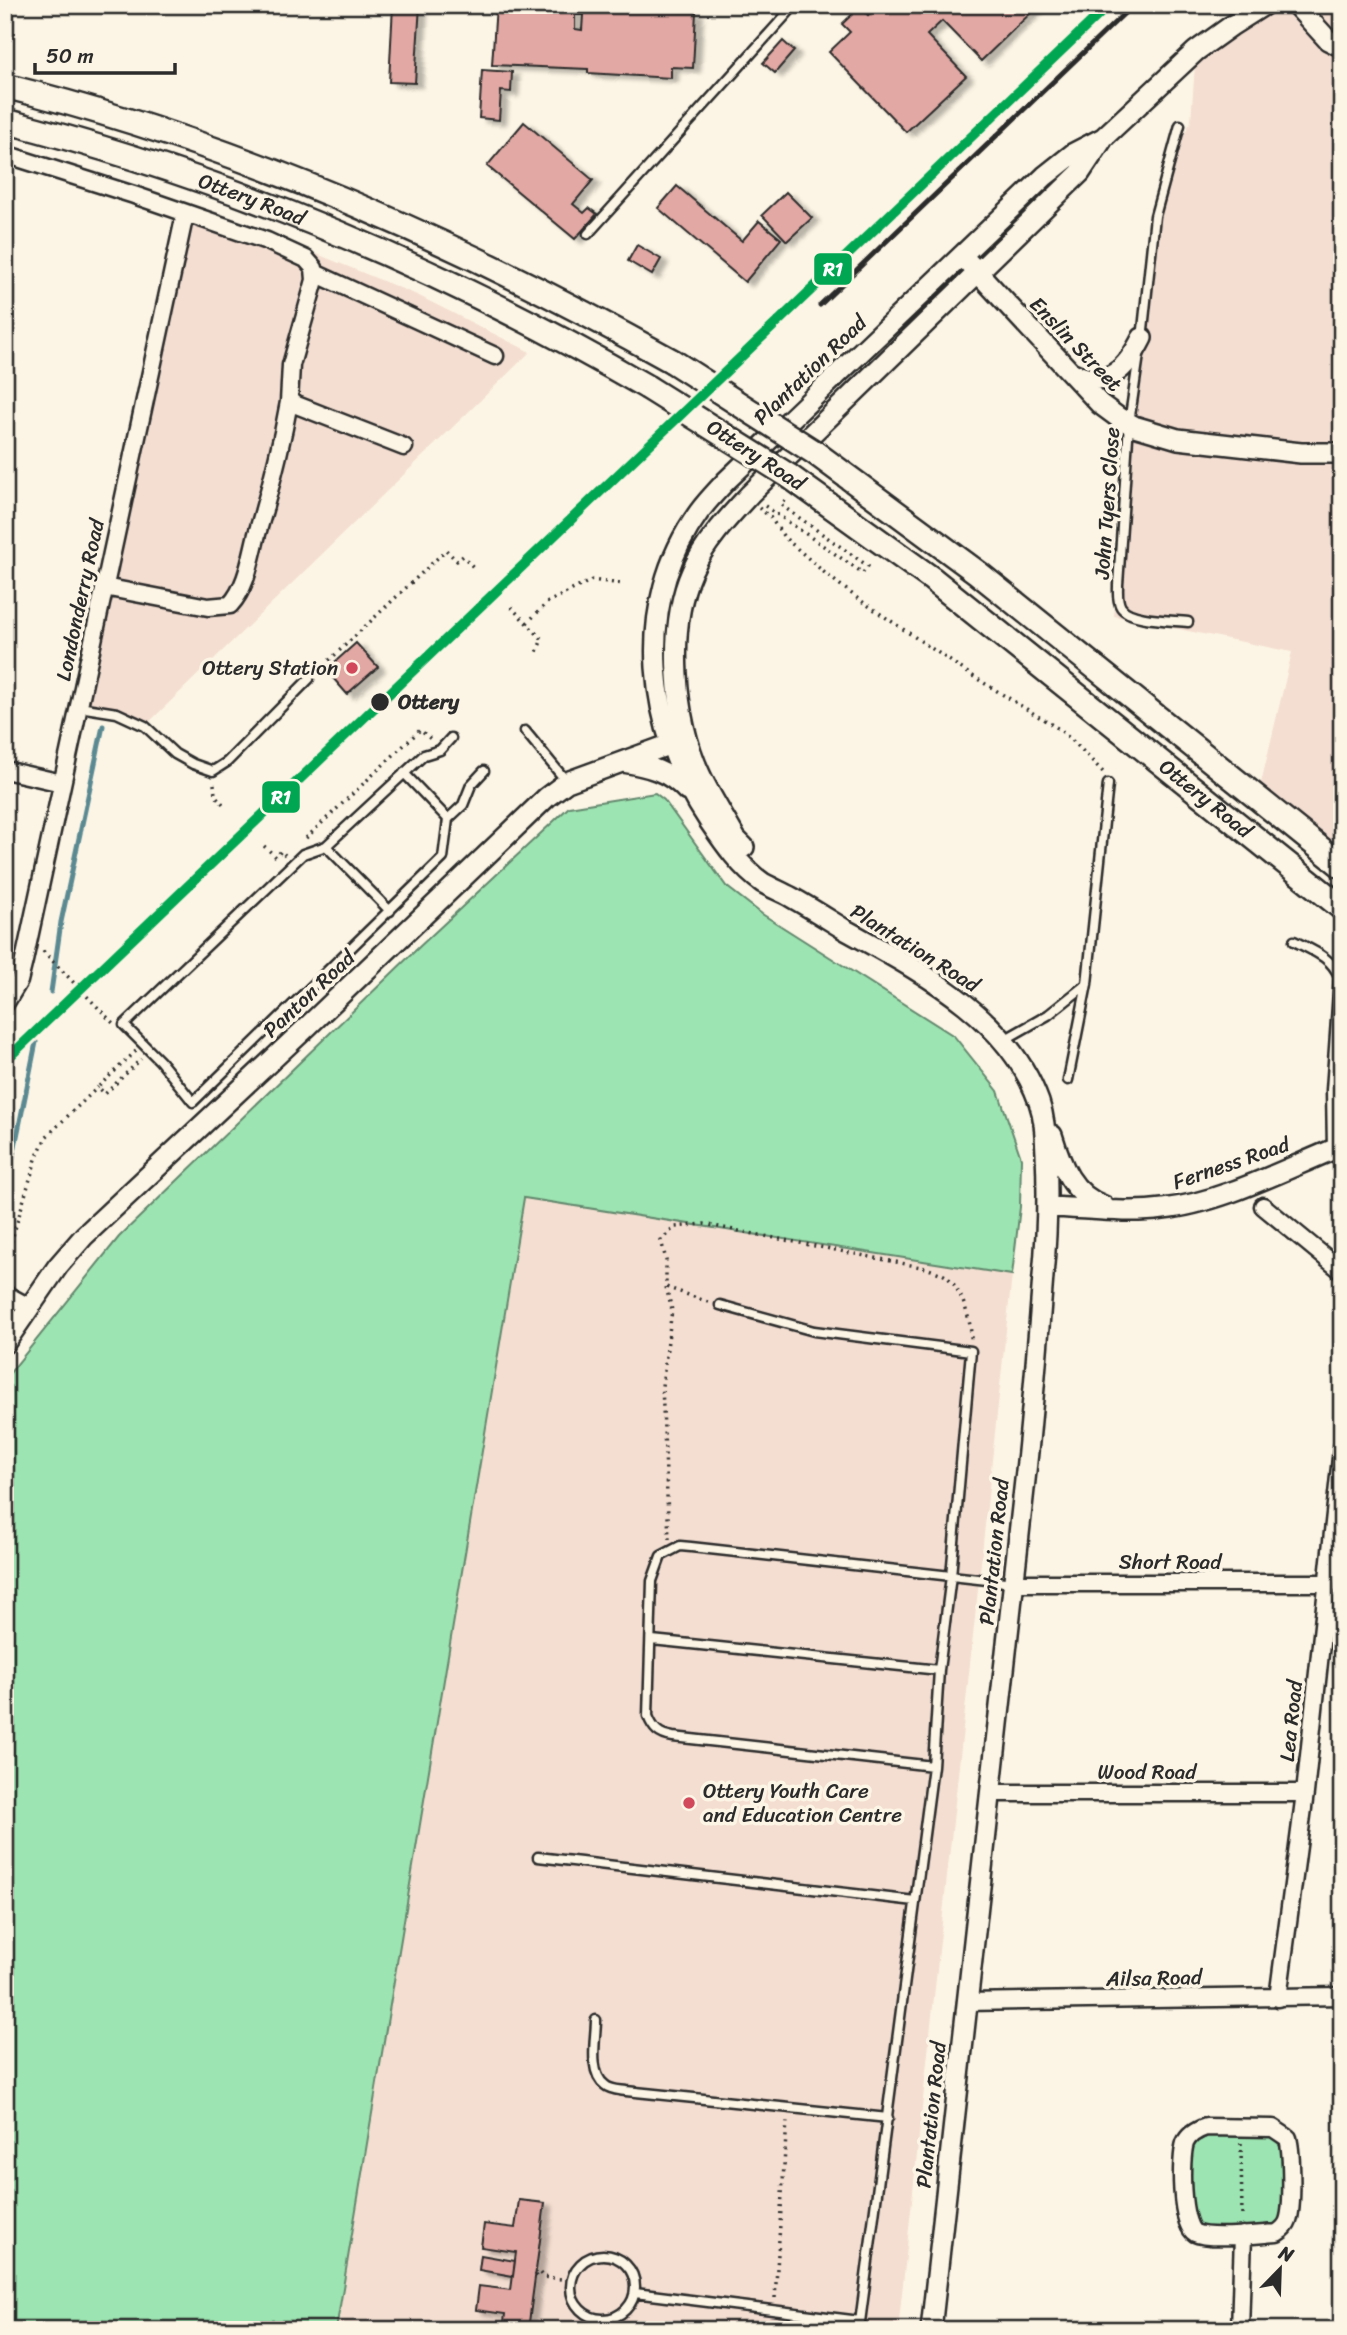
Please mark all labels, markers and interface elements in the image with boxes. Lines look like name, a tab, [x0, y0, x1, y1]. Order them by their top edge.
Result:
scale bar	[35, 32, 175, 76]
text: 50 m	[46, 37, 94, 75]
street label: Ottery Road	[193, 162, 313, 237]
line badge: R1	[813, 252, 853, 286]
text: R1	[822, 253, 843, 286]
street label: Enslin Street	[1020, 287, 1132, 401]
street label: Plantation Road	[744, 304, 877, 435]
street label: Ottery Road	[699, 409, 815, 502]
street label: John Tyers Close	[1083, 426, 1131, 581]
street label: Londonderry Road	[44, 514, 116, 684]
place label: Ottery Station	[202, 649, 338, 687]
marker: Ottery Station	[344, 660, 360, 676]
place label: Ottery	[398, 683, 460, 721]
marker: Ottery	[369, 691, 391, 713]
street label: Ottery Road	[1150, 749, 1263, 850]
line badge: R1	[261, 780, 301, 814]
text: R1	[270, 781, 291, 814]
street label: Plantation Road	[843, 893, 989, 1004]
street label: Panton Road	[254, 939, 366, 1047]
street label: Ferness Road	[1167, 1125, 1296, 1201]
street label: Plantation Road	[967, 1475, 1021, 1627]
street label: Short Road	[1119, 1543, 1223, 1581]
street label: Lea Road	[1268, 1677, 1314, 1763]
street label: Wood Road	[1098, 1753, 1198, 1791]
place label: Ottery Youth Care and Education Centre	[703, 1772, 902, 1834]
marker: Ottery Youth Care and Education Centre	[681, 1795, 697, 1811]
street label: Ailsa Road	[1105, 1958, 1204, 1998]
street label: Plantation Road	[904, 2038, 958, 2190]
north arrow	[1246, 2234, 1316, 2304]
text: N	[1273, 2236, 1300, 2272]

